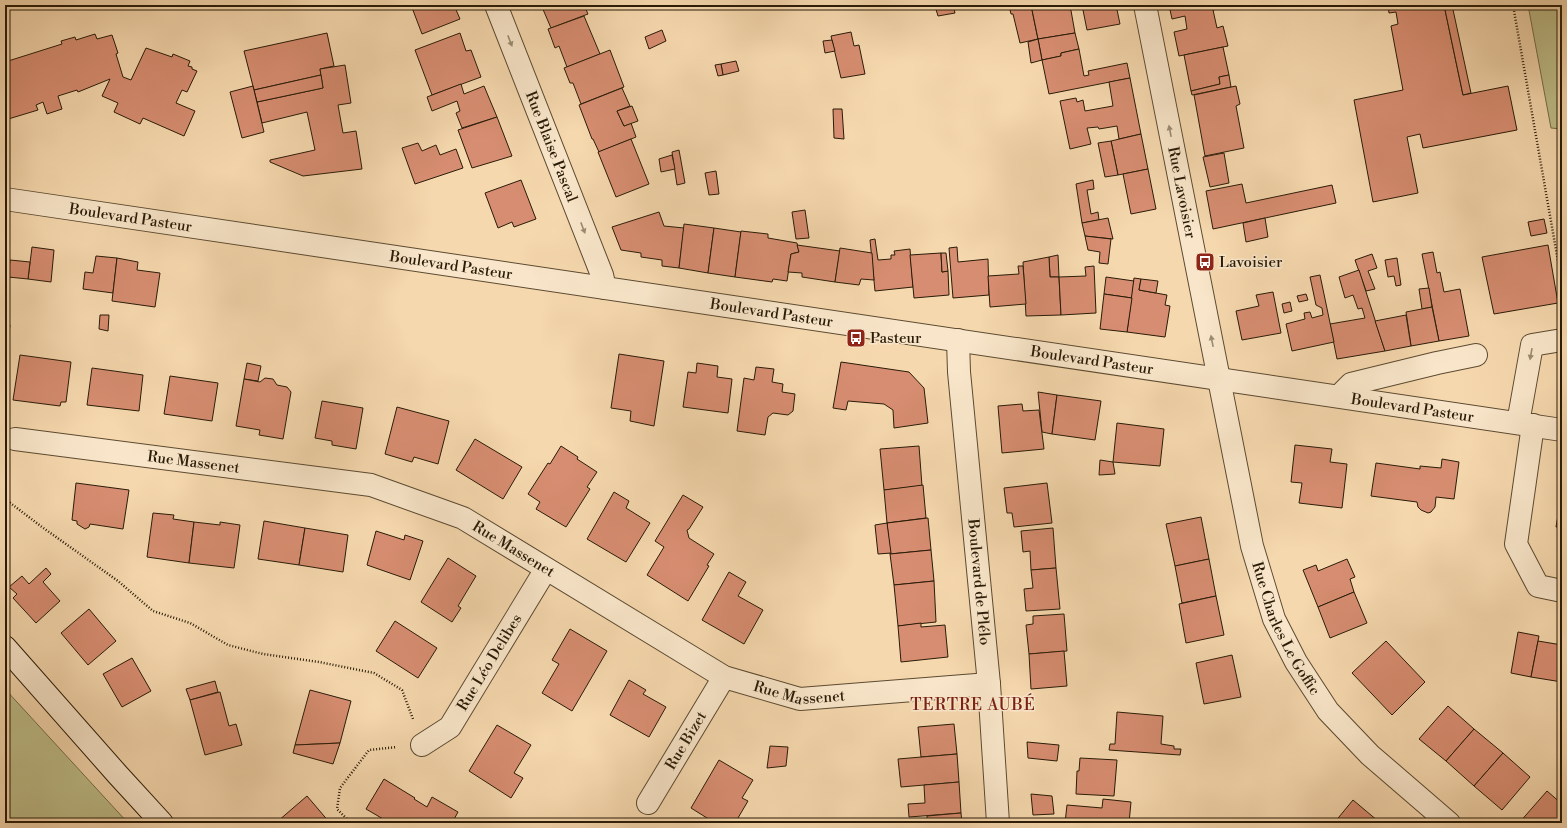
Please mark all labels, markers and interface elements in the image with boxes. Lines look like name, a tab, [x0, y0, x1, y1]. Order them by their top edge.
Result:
one-way arrow	[508, 36, 514, 48]
street label: Rue Blaise Pascal	[521, 88, 582, 205]
one-way arrow	[1167, 125, 1173, 137]
street label: Rue Lavoisier	[1163, 145, 1200, 241]
street label: Boulevard Pasteur	[67, 199, 194, 237]
one-way arrow	[580, 222, 586, 233]
street label: Boulevard Pasteur	[387, 247, 514, 284]
bus stop icon: Lavoisier	[1194, 251, 1216, 273]
place label: Lavoisier	[1219, 253, 1283, 272]
street label: Boulevard Pasteur	[708, 295, 835, 332]
bus stop icon: Pasteur	[845, 327, 867, 349]
place label: Pasteur	[870, 329, 922, 348]
one-way arrow	[1209, 335, 1215, 347]
street label: Boulevard Pasteur	[1028, 342, 1155, 379]
one-way arrow	[1527, 348, 1533, 360]
street label: Boulevard Pasteur	[1349, 390, 1476, 427]
street label: Rue Massenet	[146, 447, 241, 478]
street label: Rue Massenet	[469, 517, 559, 582]
street label: Boulevard de Plélo	[963, 517, 994, 646]
street label: Rue Charles Le Goffic	[1247, 560, 1324, 699]
street label: Rue Léo Delibes	[453, 611, 526, 714]
street label: Rue Massenet	[751, 677, 846, 709]
district label: TERTRE AUBÉ	[910, 693, 1036, 715]
street label: Rue Bizet	[661, 707, 711, 774]

